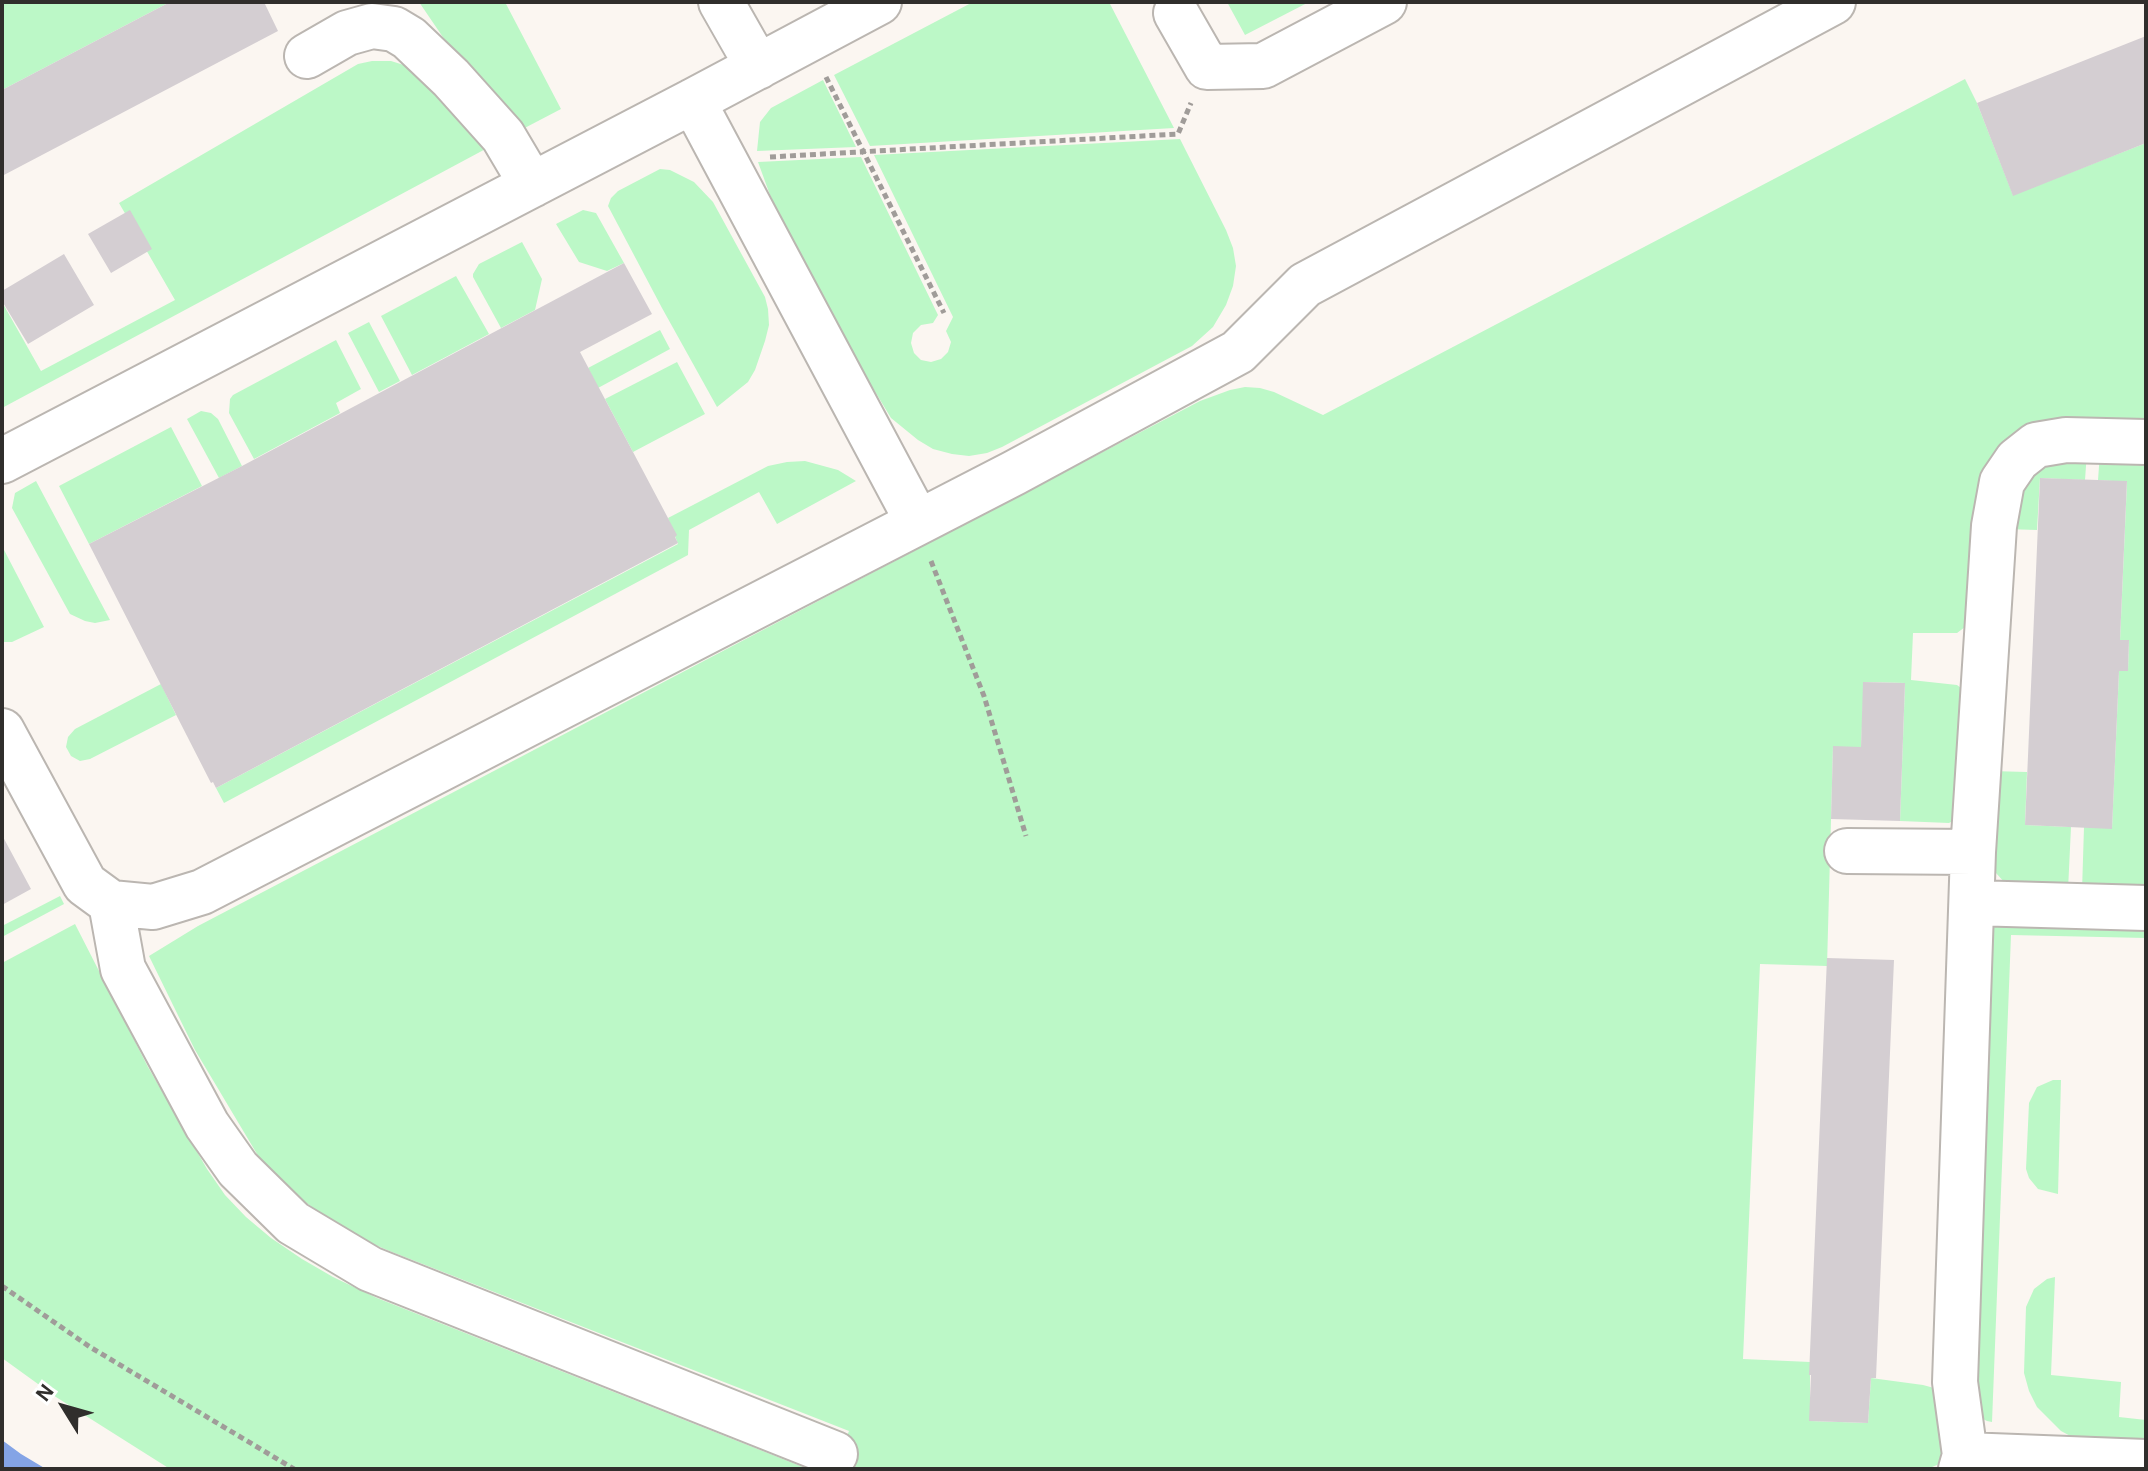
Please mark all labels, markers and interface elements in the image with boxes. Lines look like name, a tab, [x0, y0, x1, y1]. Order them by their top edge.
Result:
north arrow	[24, 1367, 104, 1447]
text: N	[31, 1380, 58, 1405]

